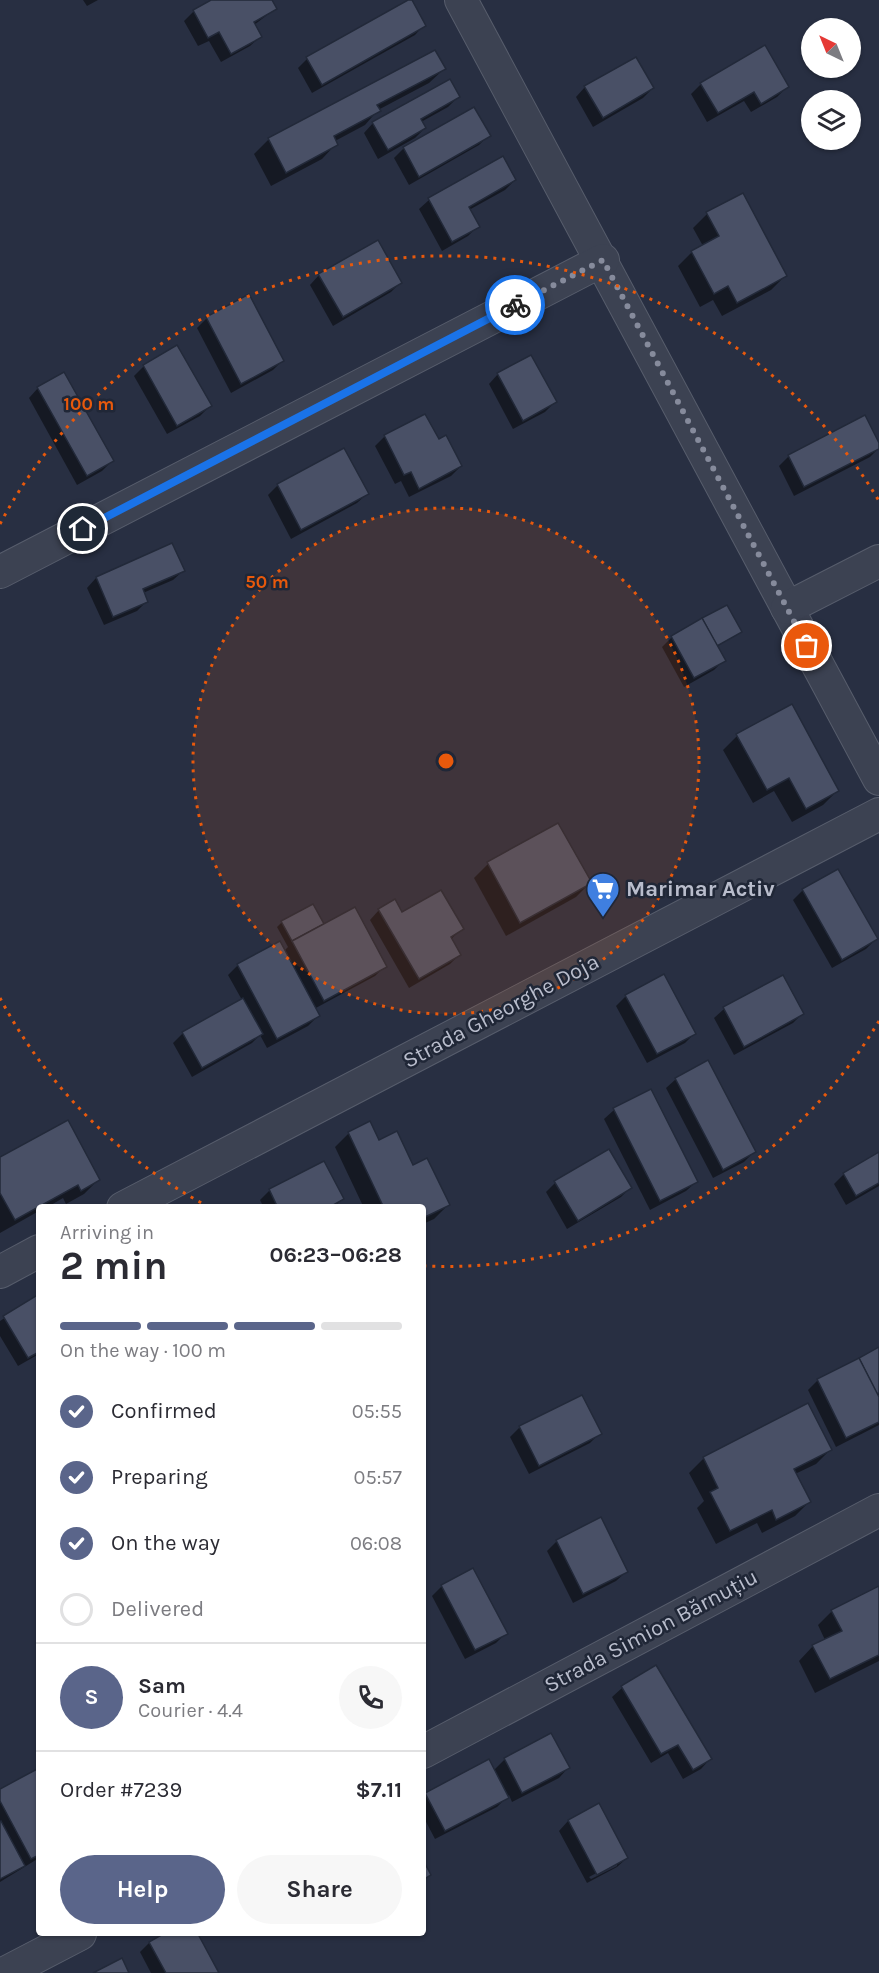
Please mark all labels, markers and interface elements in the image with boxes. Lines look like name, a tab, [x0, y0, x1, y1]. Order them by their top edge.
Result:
north arrow	[801, 18, 861, 78]
map controls	[801, 18, 861, 150]
button: layers	[801, 90, 861, 150]
courier	[485, 275, 545, 335]
icon: bike	[499, 289, 532, 322]
text: 100 m	[64, 393, 114, 415]
pin	[57, 503, 108, 554]
icon: home	[66, 512, 99, 545]
text: 50 m	[245, 571, 289, 593]
pin	[781, 620, 832, 671]
icon: bag	[790, 629, 823, 662]
centre of rings	[436, 751, 456, 771]
supermarket icon: Marimar Activ	[585, 871, 621, 918]
place label: Marimar Activ	[626, 876, 775, 902]
street label: Strada Gheorghe Doja	[399, 948, 603, 1074]
text: Arriving in	[60, 1221, 154, 1244]
text: 06:23–06:28	[270, 1242, 402, 1268]
text: 2 min	[60, 1243, 168, 1289]
text: On the way · 100 m	[60, 1339, 226, 1362]
icon: check	[60, 1395, 93, 1428]
text: Confirmed	[111, 1398, 217, 1424]
text: 05:55	[352, 1400, 402, 1423]
icon: check	[60, 1461, 93, 1494]
text: Preparing	[111, 1464, 208, 1490]
text: 05:57	[354, 1466, 402, 1489]
icon: check	[60, 1527, 93, 1560]
text: On the way	[111, 1530, 220, 1556]
text: 06:08	[350, 1532, 402, 1555]
street label: Strada Simion Bărnuțiu	[540, 1564, 762, 1698]
text: Delivered	[111, 1596, 204, 1622]
button: phone	[339, 1666, 402, 1729]
text: Sam	[138, 1673, 186, 1699]
text: S	[84, 1684, 99, 1710]
text: Courier · 4.4	[138, 1699, 243, 1722]
text: Order #7239	[60, 1777, 182, 1803]
text: $7.11	[355, 1777, 402, 1803]
button: Help	[60, 1855, 225, 1924]
button: Share	[237, 1855, 402, 1924]

